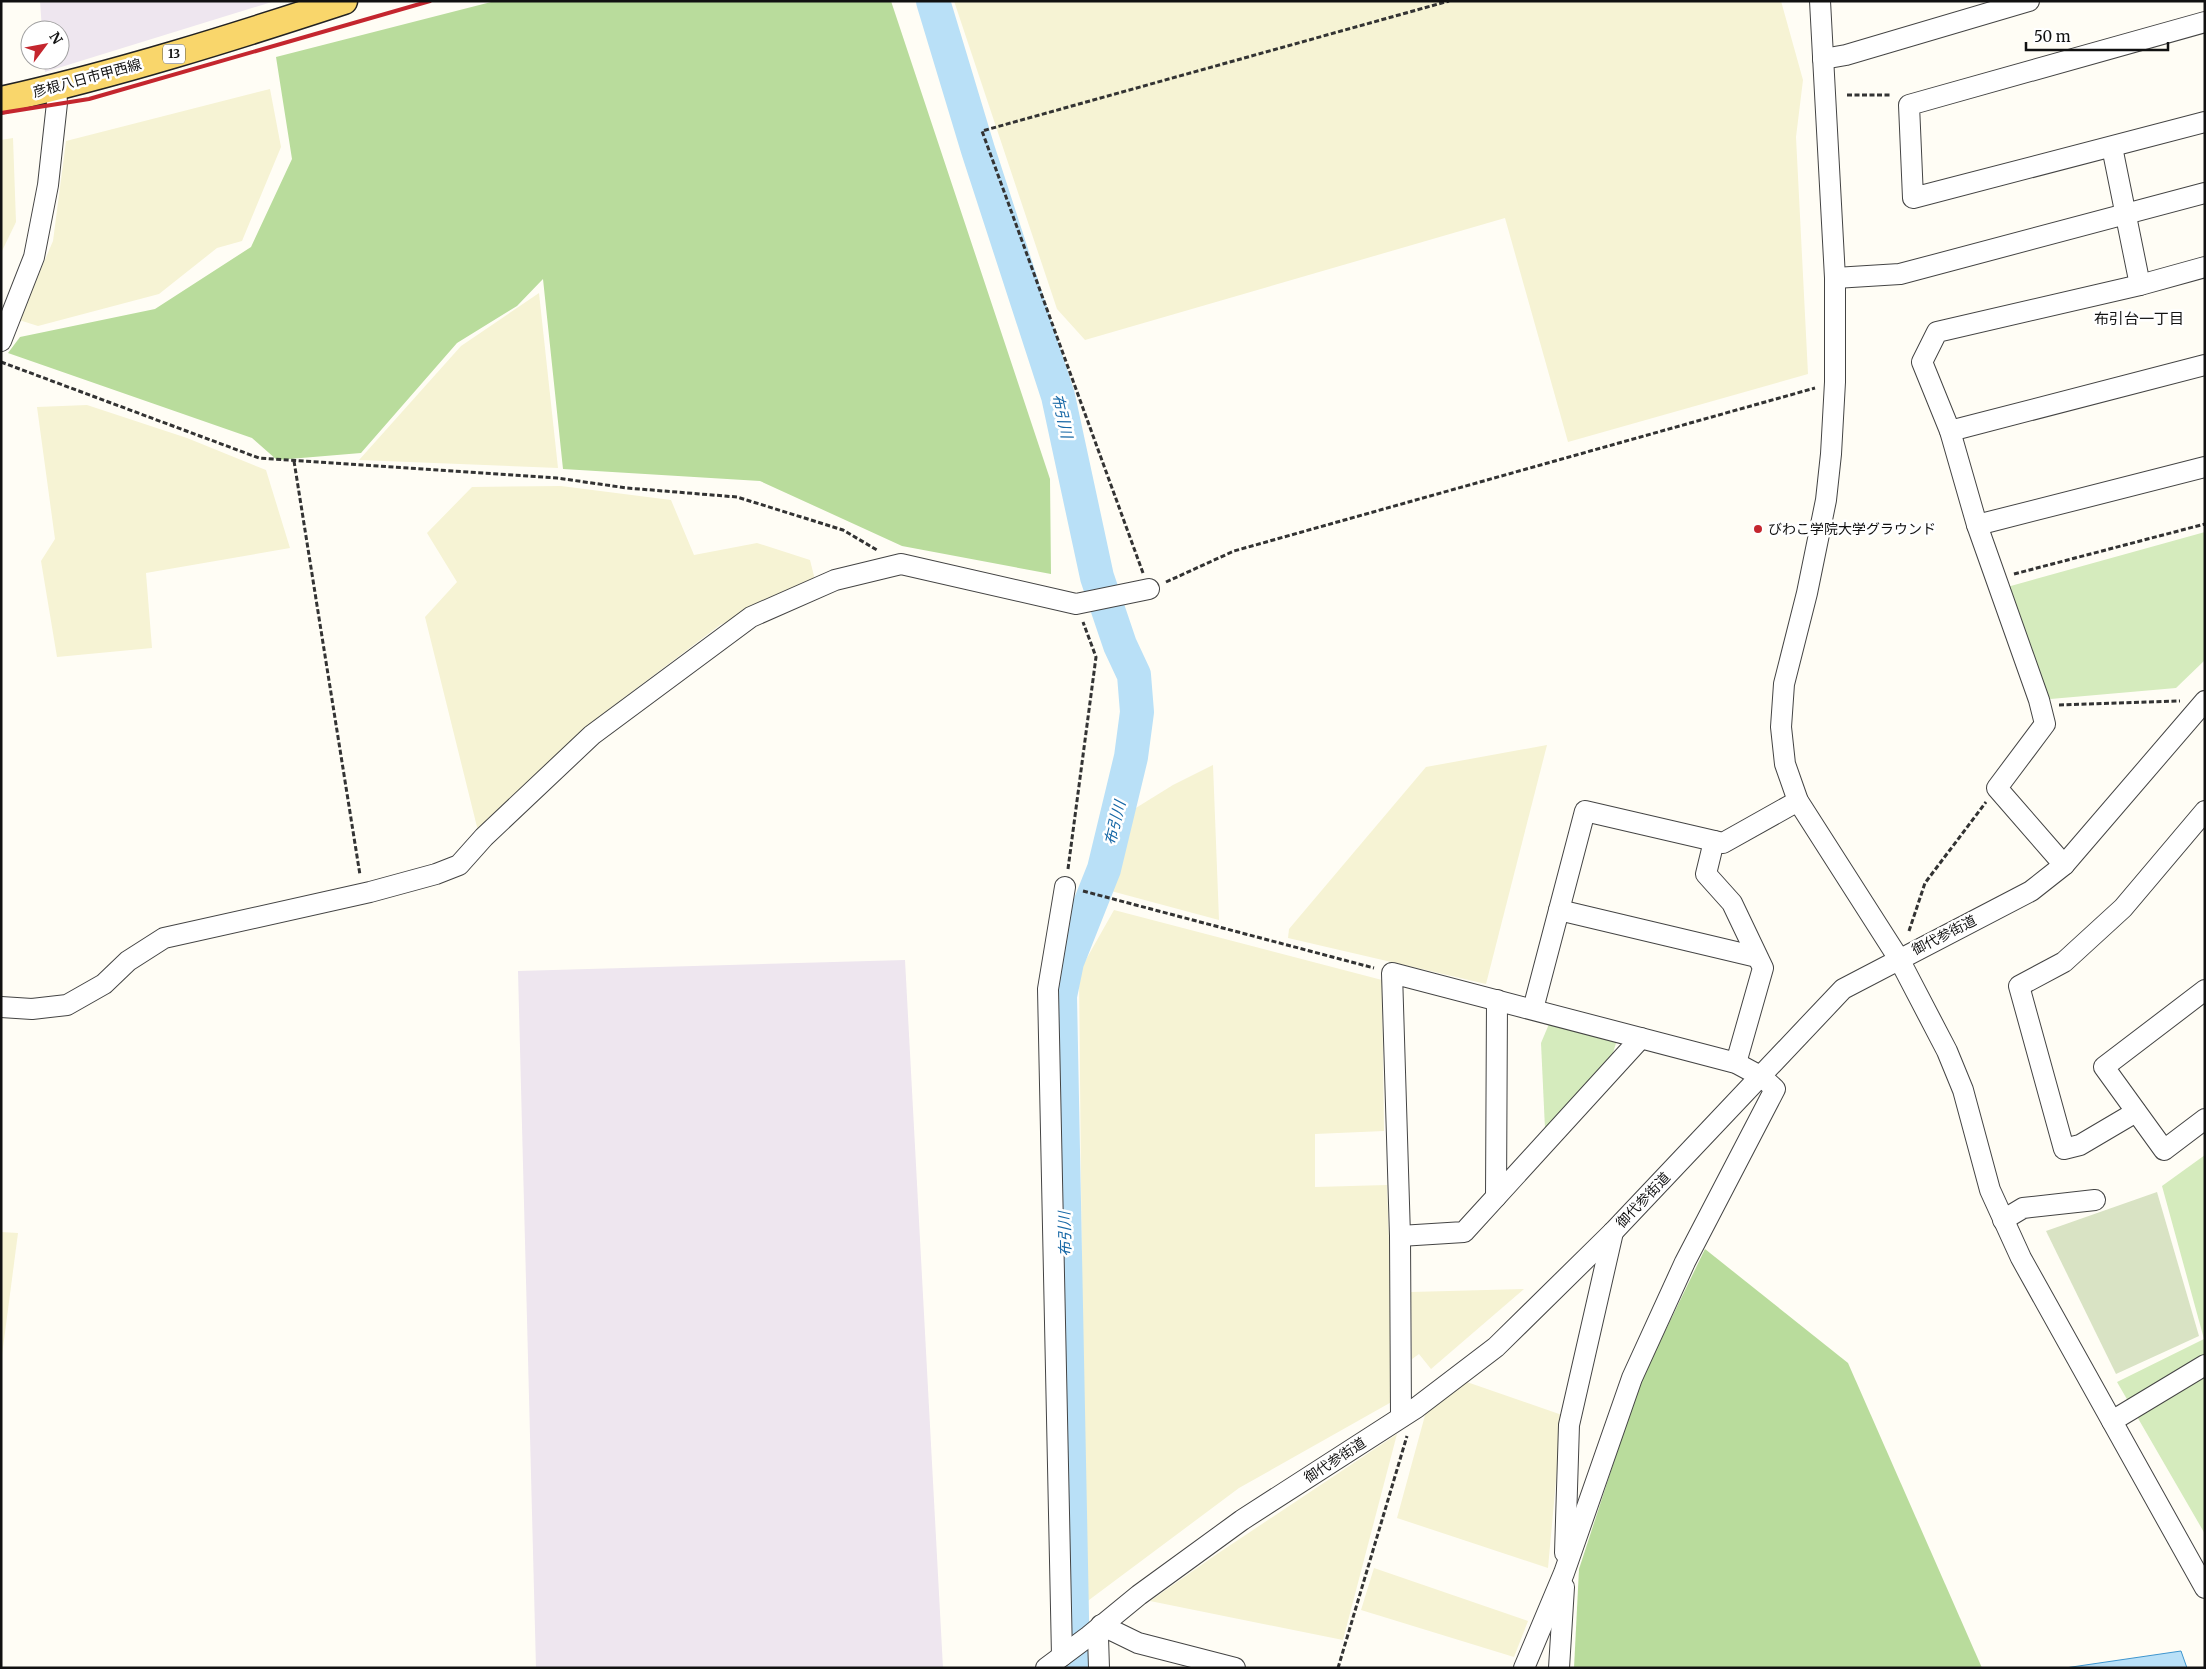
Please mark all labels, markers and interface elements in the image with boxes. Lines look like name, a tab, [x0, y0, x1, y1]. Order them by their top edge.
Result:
north arrow	[20, 20, 70, 70]
scale bar	[2026, 20, 2168, 52]
text: 50 m	[2034, 27, 2071, 46]
text: N	[45, 29, 67, 48]
road number: 13	[163, 44, 185, 64]
street label: 彦根八日市甲西線	[31, 55, 143, 101]
district label: 布引台一丁目	[2094, 309, 2184, 328]
water label: 布引川	[1048, 392, 1077, 442]
place label: びわこ学院大学グラウンド	[1768, 520, 1936, 538]
marker: びわこ学院大学グラウンド	[1752, 523, 1764, 535]
water label: 布引川	[1100, 797, 1130, 847]
street label: 御代参街道	[1909, 911, 1979, 959]
street label: 御代参街道	[1612, 1169, 1674, 1231]
water label: 布引川	[1055, 1209, 1074, 1257]
street label: 御代参街道	[1301, 1433, 1369, 1487]

